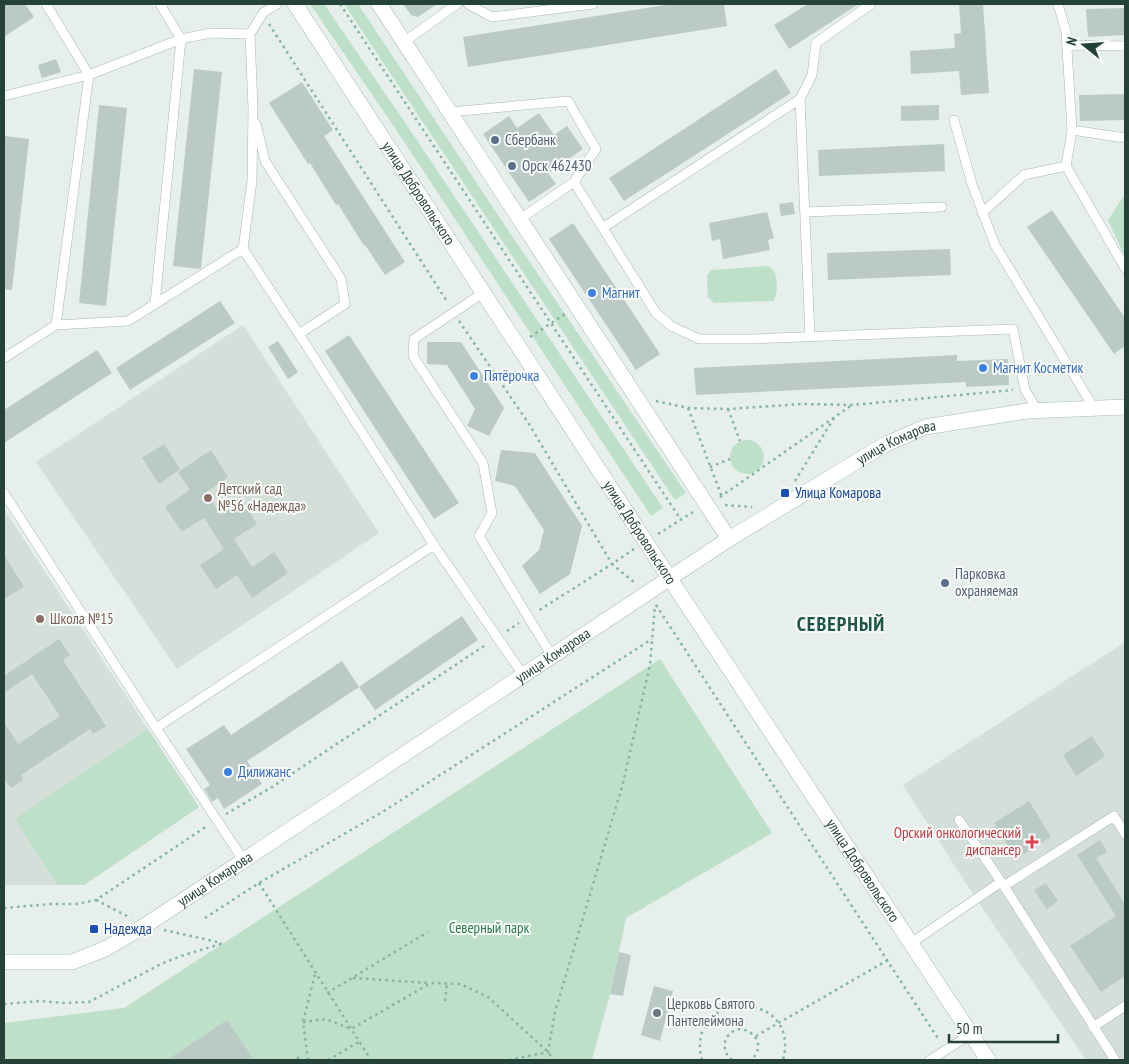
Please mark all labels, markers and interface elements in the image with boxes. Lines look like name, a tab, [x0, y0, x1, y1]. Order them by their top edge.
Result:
north arrow	[1059, 20, 1109, 70]
text: N	[1062, 35, 1081, 47]
place label: Сбербанк	[505, 130, 556, 149]
marker: Сбербанк	[489, 134, 501, 146]
street label: улица Добровольского	[378, 138, 460, 248]
place label: Орск 462430	[522, 156, 592, 175]
marker: Орск 462430	[506, 160, 518, 172]
place label: Магнит	[602, 283, 640, 302]
marker: Магнит	[586, 287, 598, 299]
place label: Магнит Косметик	[993, 358, 1084, 377]
marker: Магнит Косметик	[977, 362, 989, 374]
place label: Пятёрочка	[484, 366, 539, 385]
marker: Пятёрочка	[468, 370, 480, 382]
street label: улица Комарова	[853, 415, 937, 469]
street label: улица Добровольского	[599, 477, 681, 588]
place label: Детский сад №56 «Надежда»	[218, 479, 307, 515]
place label: Улица Комарова	[795, 483, 881, 502]
marker: Улица Комарова	[779, 487, 791, 499]
marker: Детский сад №56 «Надежда»	[202, 492, 214, 504]
place label: Парковка охраняемая	[955, 564, 1018, 600]
marker: Парковка охраняемая	[939, 577, 951, 589]
place label: Школа №15	[50, 609, 114, 628]
district label: СЕВЕРНЫЙ	[797, 611, 885, 637]
marker: Школа №15	[34, 613, 46, 625]
street label: улица Комарова	[511, 623, 594, 687]
place label: Дилижанс	[238, 762, 292, 781]
marker: Дилижанс	[222, 766, 234, 778]
street label: улица Добровольского	[822, 815, 904, 926]
place label: Орский онкологический диспансер	[894, 823, 1021, 859]
marker: Орский онкологический диспансер	[1025, 835, 1039, 849]
street label: улица Комарова	[174, 847, 256, 910]
park label: Северный парк	[449, 918, 529, 937]
place label: Надежда	[104, 919, 152, 938]
marker: Надежда	[88, 923, 100, 935]
place label: Церковь Святого Пантелеймона	[667, 994, 755, 1030]
marker: Церковь Святого Пантелеймона	[651, 1007, 663, 1019]
scale bar	[949, 1012, 1058, 1044]
text: 50 m	[956, 1019, 982, 1038]

